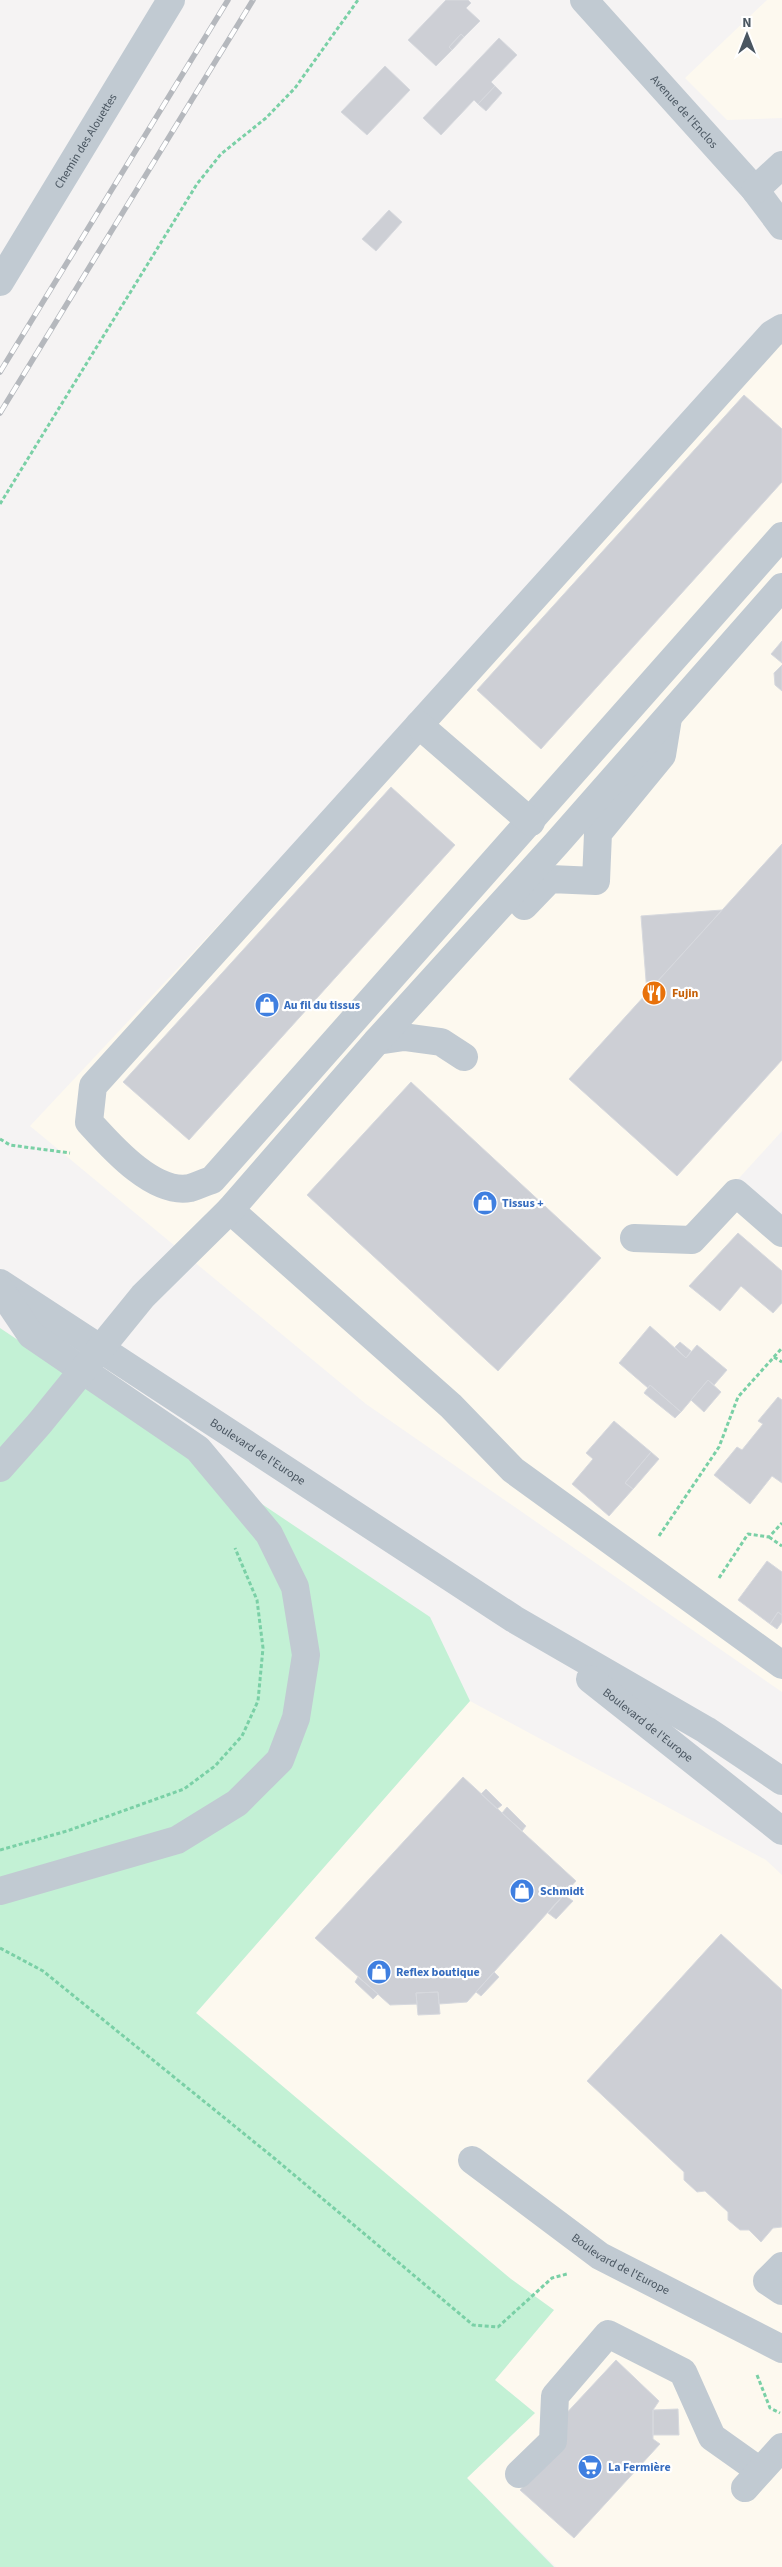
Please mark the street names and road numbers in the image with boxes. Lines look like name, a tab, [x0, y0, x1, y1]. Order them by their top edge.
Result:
street label: Avenue de l'Enclos	[647, 71, 722, 152]
street label: Chemin des Alouettes	[50, 90, 121, 192]
street label: Boulevard de l'Europe	[207, 1414, 309, 1489]
street label: Boulevard de l'Europe	[599, 1684, 697, 1766]
street label: Boulevard de l'Europe	[568, 2229, 673, 2299]

